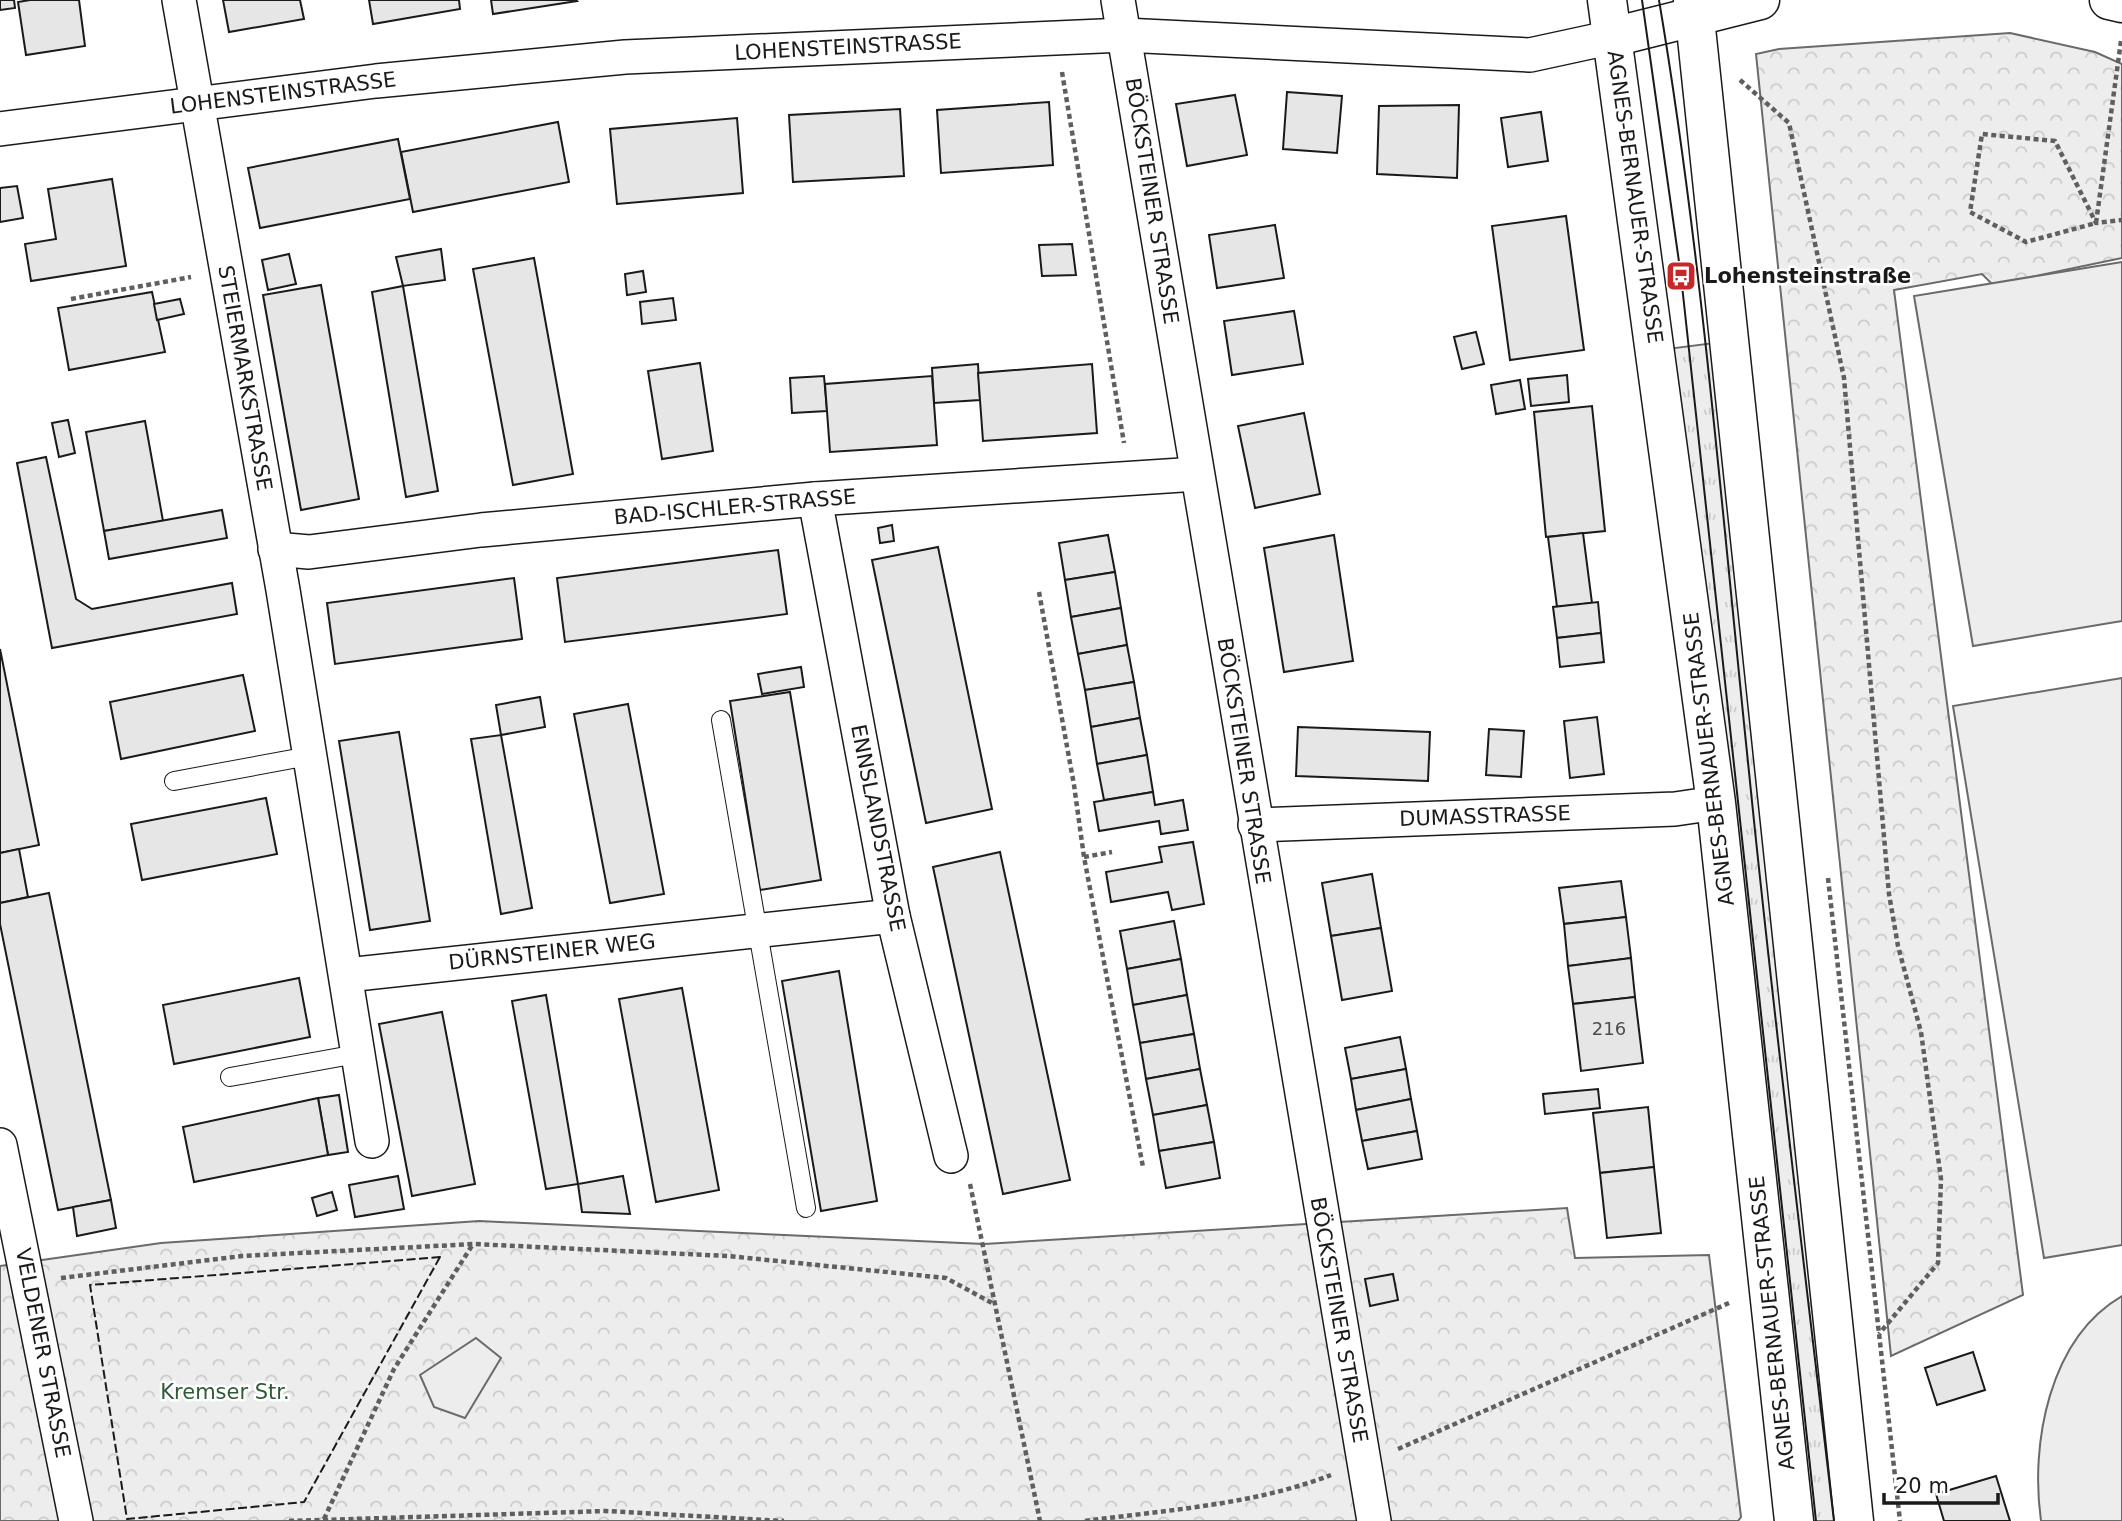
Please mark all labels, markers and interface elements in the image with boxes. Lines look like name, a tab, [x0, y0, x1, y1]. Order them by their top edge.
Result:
street label: LOHENSTEINSTRASSE	[734, 29, 962, 65]
street label: AGNES-BERNAUER-STRASSE	[1603, 49, 1667, 345]
street label: LOHENSTEINSTRASSE	[168, 67, 398, 119]
street label: BÖCKSTEINER STRASSE	[1121, 76, 1184, 326]
bus stop icon: Lohensteinstraße	[1664, 259, 1698, 293]
street label: STEIERMARKSTRASSE	[213, 263, 277, 493]
place label: Lohensteinstraße	[1704, 264, 1911, 288]
street label: BAD-ISCHLER-STRASSE	[613, 484, 857, 530]
street label: AGNES-BERNAUER-STRASSE	[1679, 611, 1739, 907]
street label: BÖCKSTEINER STRASSE	[1213, 636, 1276, 886]
street label: ENNSLANDSTRASSE	[846, 722, 910, 934]
street label: DUMASSTRASSE	[1399, 801, 1571, 831]
street label: DÜRNSTEINER WEG	[447, 928, 657, 975]
house number: 216	[1592, 1018, 1626, 1039]
street label: AGNES-BERNAUER-STRASSE	[1745, 1175, 1799, 1471]
street label: BÖCKSTEINER STRASSE	[1306, 1195, 1373, 1445]
street label: VELDENER STRASSE	[11, 1246, 75, 1460]
park label: Kremser Str.	[160, 1380, 290, 1404]
scale bar	[1884, 1462, 1998, 1506]
text: 20 m	[1895, 1474, 1949, 1498]

